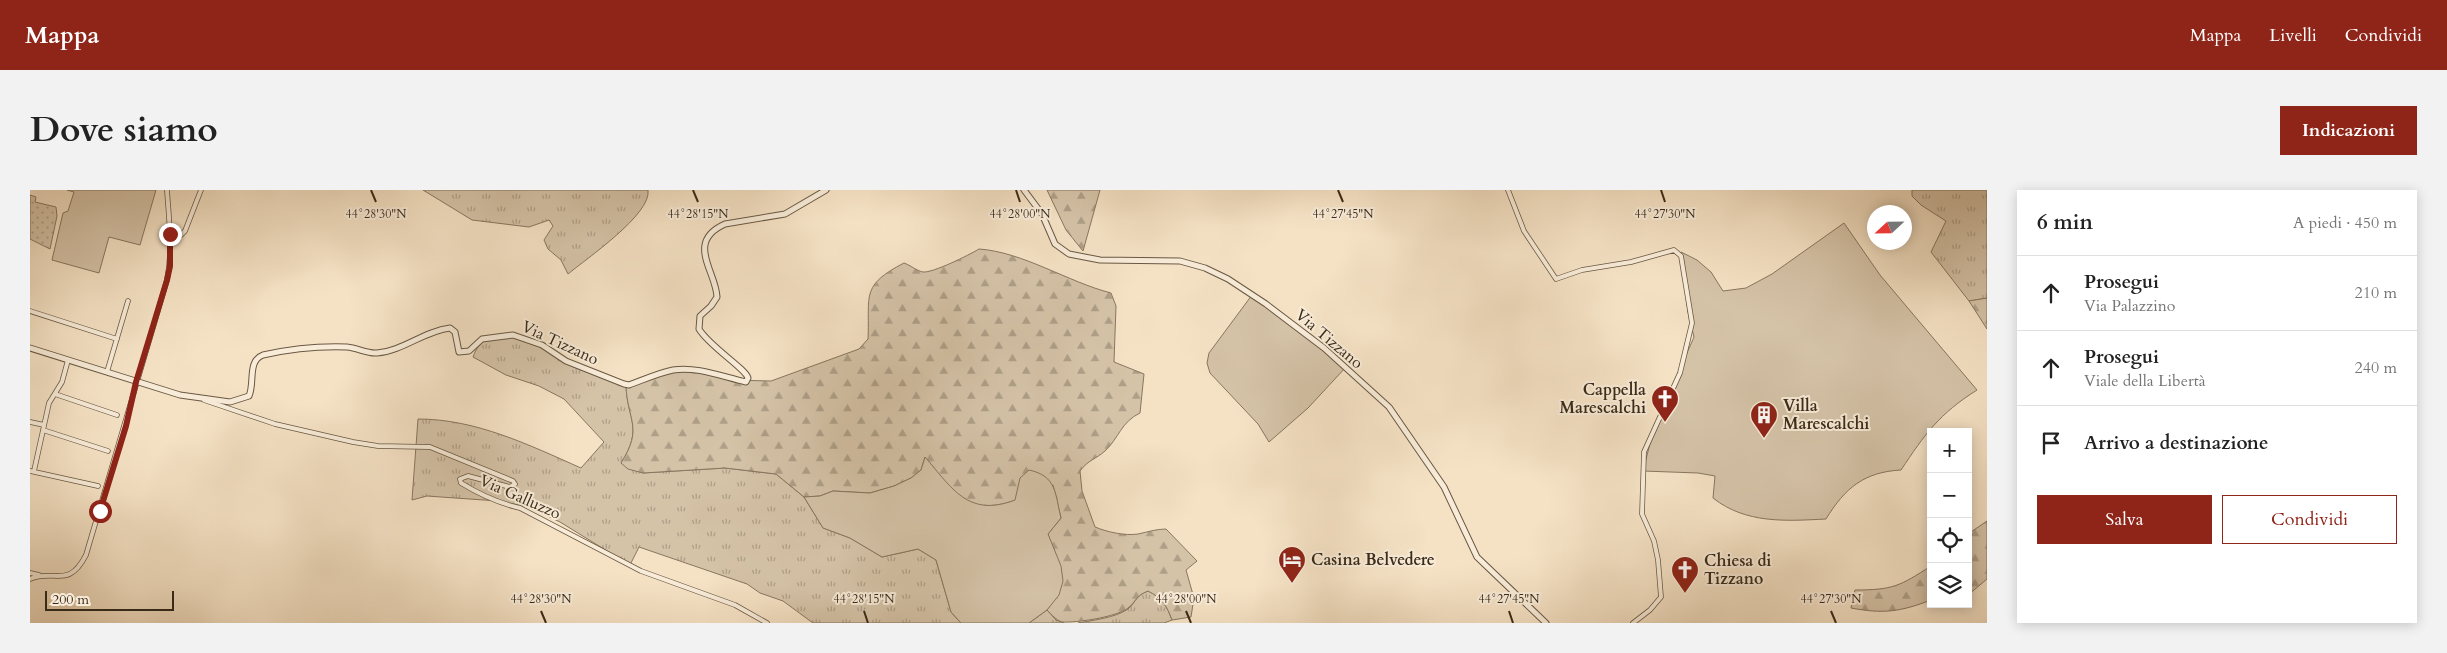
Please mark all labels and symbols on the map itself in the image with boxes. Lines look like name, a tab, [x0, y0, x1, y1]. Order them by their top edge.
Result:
north arrow	[1867, 205, 1912, 250]
text: 44°28'30"N	[346, 206, 407, 222]
text: 44°28'15"N	[668, 206, 729, 222]
text: 44°28'00"N	[990, 206, 1051, 222]
text: 44°27'45"N	[1313, 206, 1374, 222]
text: 44°27'30"N	[1635, 206, 1696, 222]
route end	[159, 223, 182, 246]
street label: Via Tizzano	[1290, 304, 1368, 374]
street label: Via Tizzano	[518, 316, 602, 371]
place label: Cappella Marescalchi	[1560, 379, 1646, 419]
church icon: Cappella Marescalchi	[1650, 384, 1680, 423]
place label: Villa Marescalchi	[1783, 395, 1869, 435]
building icon: Villa Marescalchi	[1749, 400, 1779, 439]
street label: Via Galluzzo	[476, 469, 564, 525]
route start	[89, 500, 112, 523]
hotel icon: Casina Belvedere	[1277, 545, 1307, 584]
place label: Casina Belvedere	[1311, 549, 1435, 571]
place label: Chiesa di Tizzano	[1704, 550, 1771, 590]
church icon: Chiesa di Tizzano	[1670, 555, 1700, 594]
scale bar	[45, 588, 174, 611]
text: 44°28'30"N	[511, 591, 572, 607]
text: 44°28'15"N	[834, 591, 895, 607]
text: 44°28'00"N	[1156, 591, 1217, 607]
text: 44°27'45"N	[1479, 591, 1540, 607]
text: 44°27'30"N	[1801, 591, 1862, 607]

